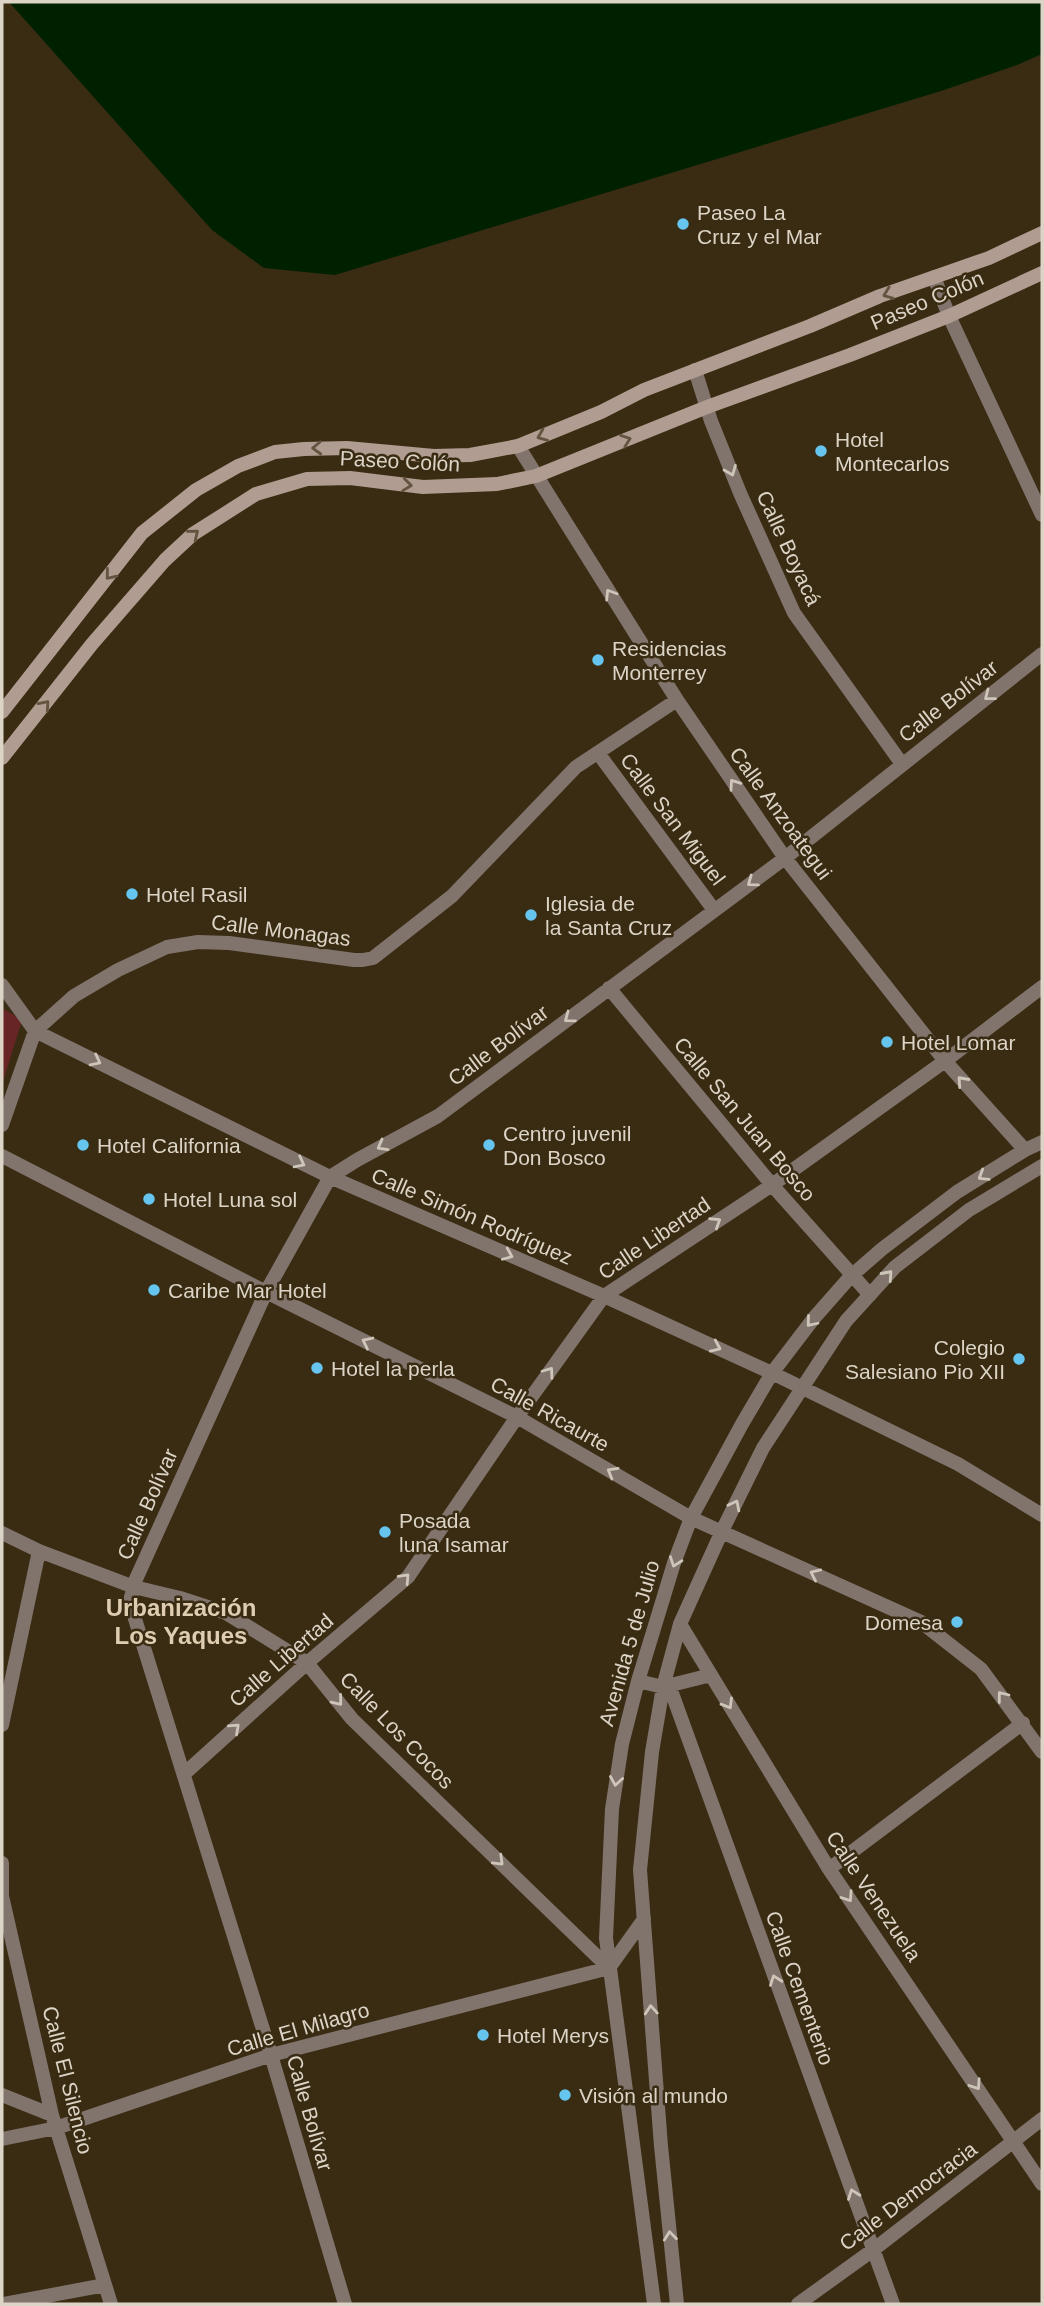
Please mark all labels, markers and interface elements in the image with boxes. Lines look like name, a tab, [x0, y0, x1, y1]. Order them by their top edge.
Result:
place label: Paseo La Cruz y el Mar	[697, 201, 822, 248]
marker: Paseo La Cruz y el Mar	[675, 216, 691, 232]
street label: Paseo Colón	[867, 266, 987, 334]
one-way arrow	[882, 285, 894, 299]
one-way arrow	[536, 428, 548, 442]
place label: Hotel Montecarlos	[835, 428, 949, 475]
one-way arrow	[619, 434, 632, 448]
one-way arrow	[312, 441, 323, 456]
marker: Hotel Montecarlos	[813, 443, 829, 459]
street label: Paseo Colón	[339, 446, 461, 476]
one-way arrow	[722, 465, 736, 477]
one-way arrow	[401, 478, 412, 493]
street label: Calle Boyacá	[752, 487, 826, 609]
one-way arrow	[186, 530, 198, 543]
one-way arrow	[106, 567, 119, 579]
one-way arrow	[605, 588, 618, 601]
place label: Residencias Monterrey	[612, 637, 726, 684]
marker: Residencias Monterrey	[590, 652, 606, 668]
street label: Calle Bolívar	[894, 655, 1002, 747]
one-way arrow	[984, 688, 996, 701]
one-way arrow	[37, 701, 49, 714]
street label: Calle Anzoategui	[725, 742, 837, 884]
street label: Calle San Miguel	[616, 749, 730, 889]
one-way arrow	[730, 779, 742, 792]
one-way arrow	[747, 874, 760, 886]
place label: Hotel Rasil	[146, 883, 248, 906]
marker: Hotel Rasil	[124, 886, 140, 902]
place label: Iglesia de la Santa Cruz	[545, 892, 672, 939]
marker: Iglesia de la Santa Cruz	[523, 907, 539, 923]
street label: Calle Monagas	[210, 910, 352, 950]
street label: Calle Bolívar	[444, 1000, 552, 1090]
one-way arrow	[564, 1009, 577, 1022]
place label: Hotel Lomar	[901, 1031, 1015, 1054]
street label: Calle San Juan Bosco	[670, 1032, 820, 1206]
marker: Hotel Lomar	[879, 1034, 895, 1050]
one-way arrow	[89, 1053, 101, 1067]
one-way arrow	[958, 1076, 971, 1089]
place label: Centro juvenil Don Bosco	[503, 1122, 631, 1169]
place label: Hotel California	[97, 1134, 241, 1157]
marker: Hotel California	[75, 1137, 91, 1153]
marker: Centro juvenil Don Bosco	[481, 1137, 497, 1153]
one-way arrow	[377, 1138, 389, 1151]
one-way arrow	[293, 1154, 305, 1168]
street label: Calle Simón Rodríguez	[368, 1163, 576, 1269]
one-way arrow	[978, 1167, 991, 1180]
place label: Hotel Luna sol	[163, 1188, 297, 1211]
marker: Hotel Luna sol	[141, 1191, 157, 1207]
street label: Calle Libertad	[594, 1192, 714, 1284]
one-way arrow	[708, 1218, 721, 1231]
one-way arrow	[501, 1247, 513, 1261]
one-way arrow	[880, 1271, 892, 1284]
place label: Caribe Mar Hotel	[168, 1279, 327, 1302]
marker: Caribe Mar Hotel	[146, 1282, 162, 1298]
one-way arrow	[806, 1315, 819, 1327]
place label: Colegio Salesiano Pio XII	[845, 1336, 1005, 1383]
one-way arrow	[362, 1337, 374, 1351]
one-way arrow	[709, 1339, 721, 1353]
marker: Colegio Salesiano Pio XII	[1011, 1351, 1027, 1367]
place label: Hotel la perla	[331, 1357, 455, 1380]
marker: Hotel la perla	[309, 1360, 325, 1376]
one-way arrow	[541, 1367, 553, 1380]
street label: Calle Ricaurte	[487, 1372, 613, 1456]
street label: Calle Bolívar	[112, 1445, 182, 1563]
one-way arrow	[606, 1467, 619, 1480]
one-way arrow	[727, 1500, 741, 1512]
place label: Posada luna Isamar	[399, 1509, 509, 1556]
marker: Posada luna Isamar	[377, 1524, 393, 1540]
one-way arrow	[669, 1555, 683, 1567]
street label: Avenida 5 de Julio	[594, 1558, 664, 1728]
one-way arrow	[810, 1568, 822, 1582]
one-way arrow	[397, 1573, 409, 1586]
district label: Urbanización Los Yaques	[106, 1594, 256, 1649]
street label: Calle Libertad	[225, 1609, 337, 1711]
place label: Domesa	[865, 1611, 943, 1634]
marker: Domesa	[949, 1614, 965, 1630]
street label: Calle Los Cocos	[336, 1667, 458, 1793]
one-way arrow	[998, 1692, 1011, 1704]
one-way arrow	[329, 1693, 342, 1705]
one-way arrow	[720, 1696, 733, 1709]
one-way arrow	[226, 1724, 239, 1737]
one-way arrow	[609, 1775, 624, 1787]
street label: Calle Venezuela	[822, 1827, 926, 1966]
one-way arrow	[490, 1853, 503, 1866]
one-way arrow	[840, 1889, 852, 1902]
street label: Calle Cementerio	[761, 1908, 839, 2068]
one-way arrow	[770, 1975, 784, 1987]
street label: Calle El Milagro	[224, 1998, 372, 2060]
street label: Calle El Silencio	[38, 2004, 98, 2156]
one-way arrow	[644, 2004, 659, 2015]
place label: Hotel Merys	[497, 2024, 609, 2047]
marker: Hotel Merys	[475, 2027, 491, 2043]
street label: Calle Bolívar	[283, 2053, 337, 2173]
one-way arrow	[968, 2077, 980, 2090]
place label: Visión al mundo	[579, 2084, 728, 2107]
marker: Visión al mundo	[557, 2087, 573, 2103]
street label: Calle Democracia	[835, 2137, 981, 2255]
one-way arrow	[847, 2189, 861, 2201]
one-way arrow	[663, 2231, 678, 2242]

